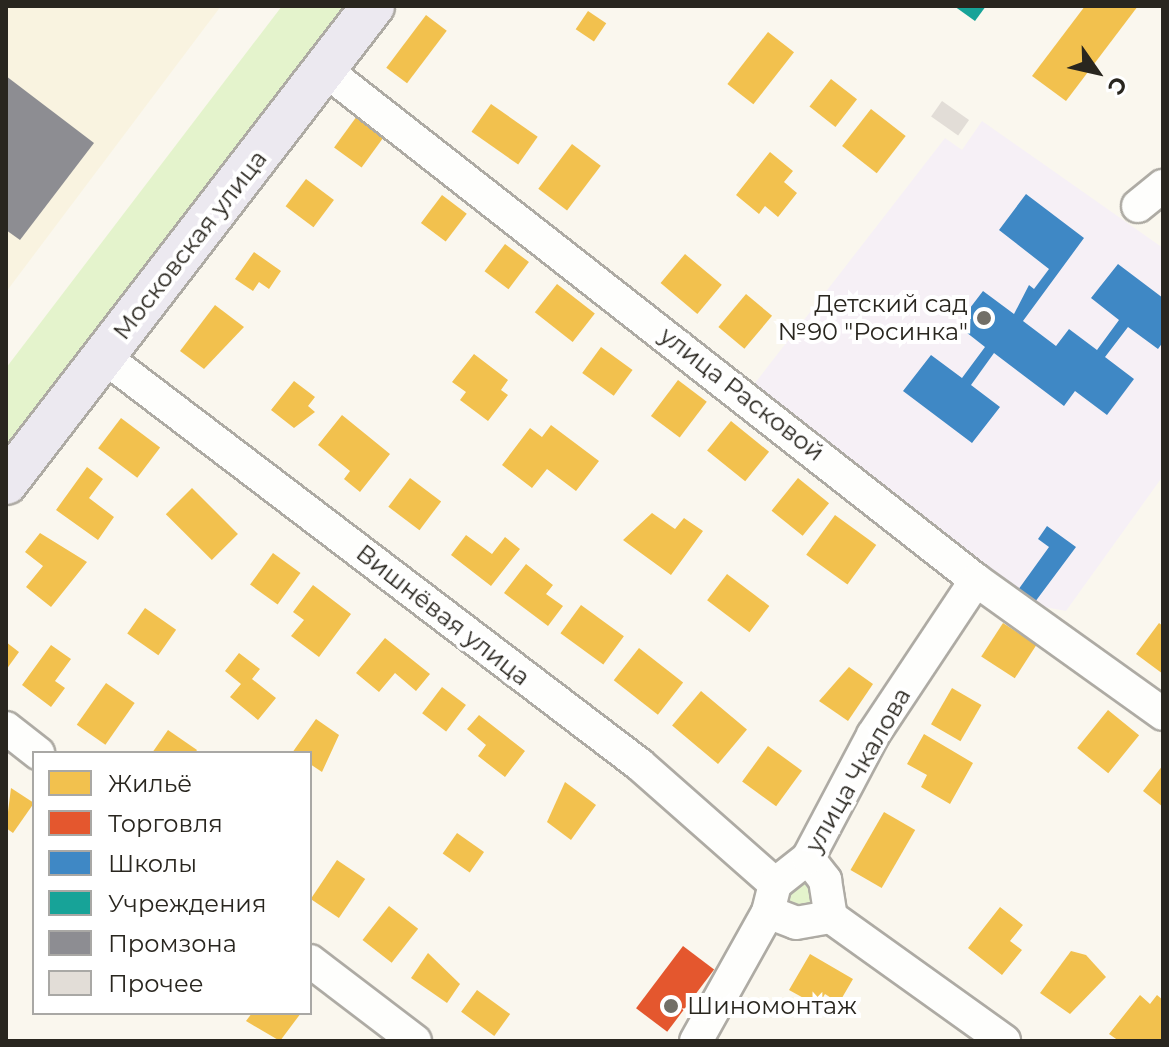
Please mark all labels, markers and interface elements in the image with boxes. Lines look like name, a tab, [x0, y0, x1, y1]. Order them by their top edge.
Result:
north arrow	[1057, 32, 1137, 112]
text: С	[1102, 72, 1133, 100]
street label: Московская улица	[107, 145, 273, 345]
place label: Детский сад №90 "Росинка"	[778, 290, 968, 346]
marker: Детский сад №90 "Росинка"	[975, 309, 993, 327]
street label: улица Расковой	[654, 321, 830, 467]
street label: Вишнёвая улица	[351, 538, 535, 692]
street label: улица Чкалова	[799, 683, 917, 857]
legend	[32, 751, 312, 1015]
text: Жильё	[108, 769, 192, 798]
text: Торговля	[108, 809, 223, 838]
text: Школы	[108, 849, 197, 878]
text: Учреждения	[108, 889, 266, 918]
text: Промзона	[108, 929, 237, 958]
text: Прочее	[108, 969, 204, 998]
place label: Шиномонтаж	[687, 992, 857, 1020]
marker: Шиномонтаж	[662, 997, 680, 1015]

